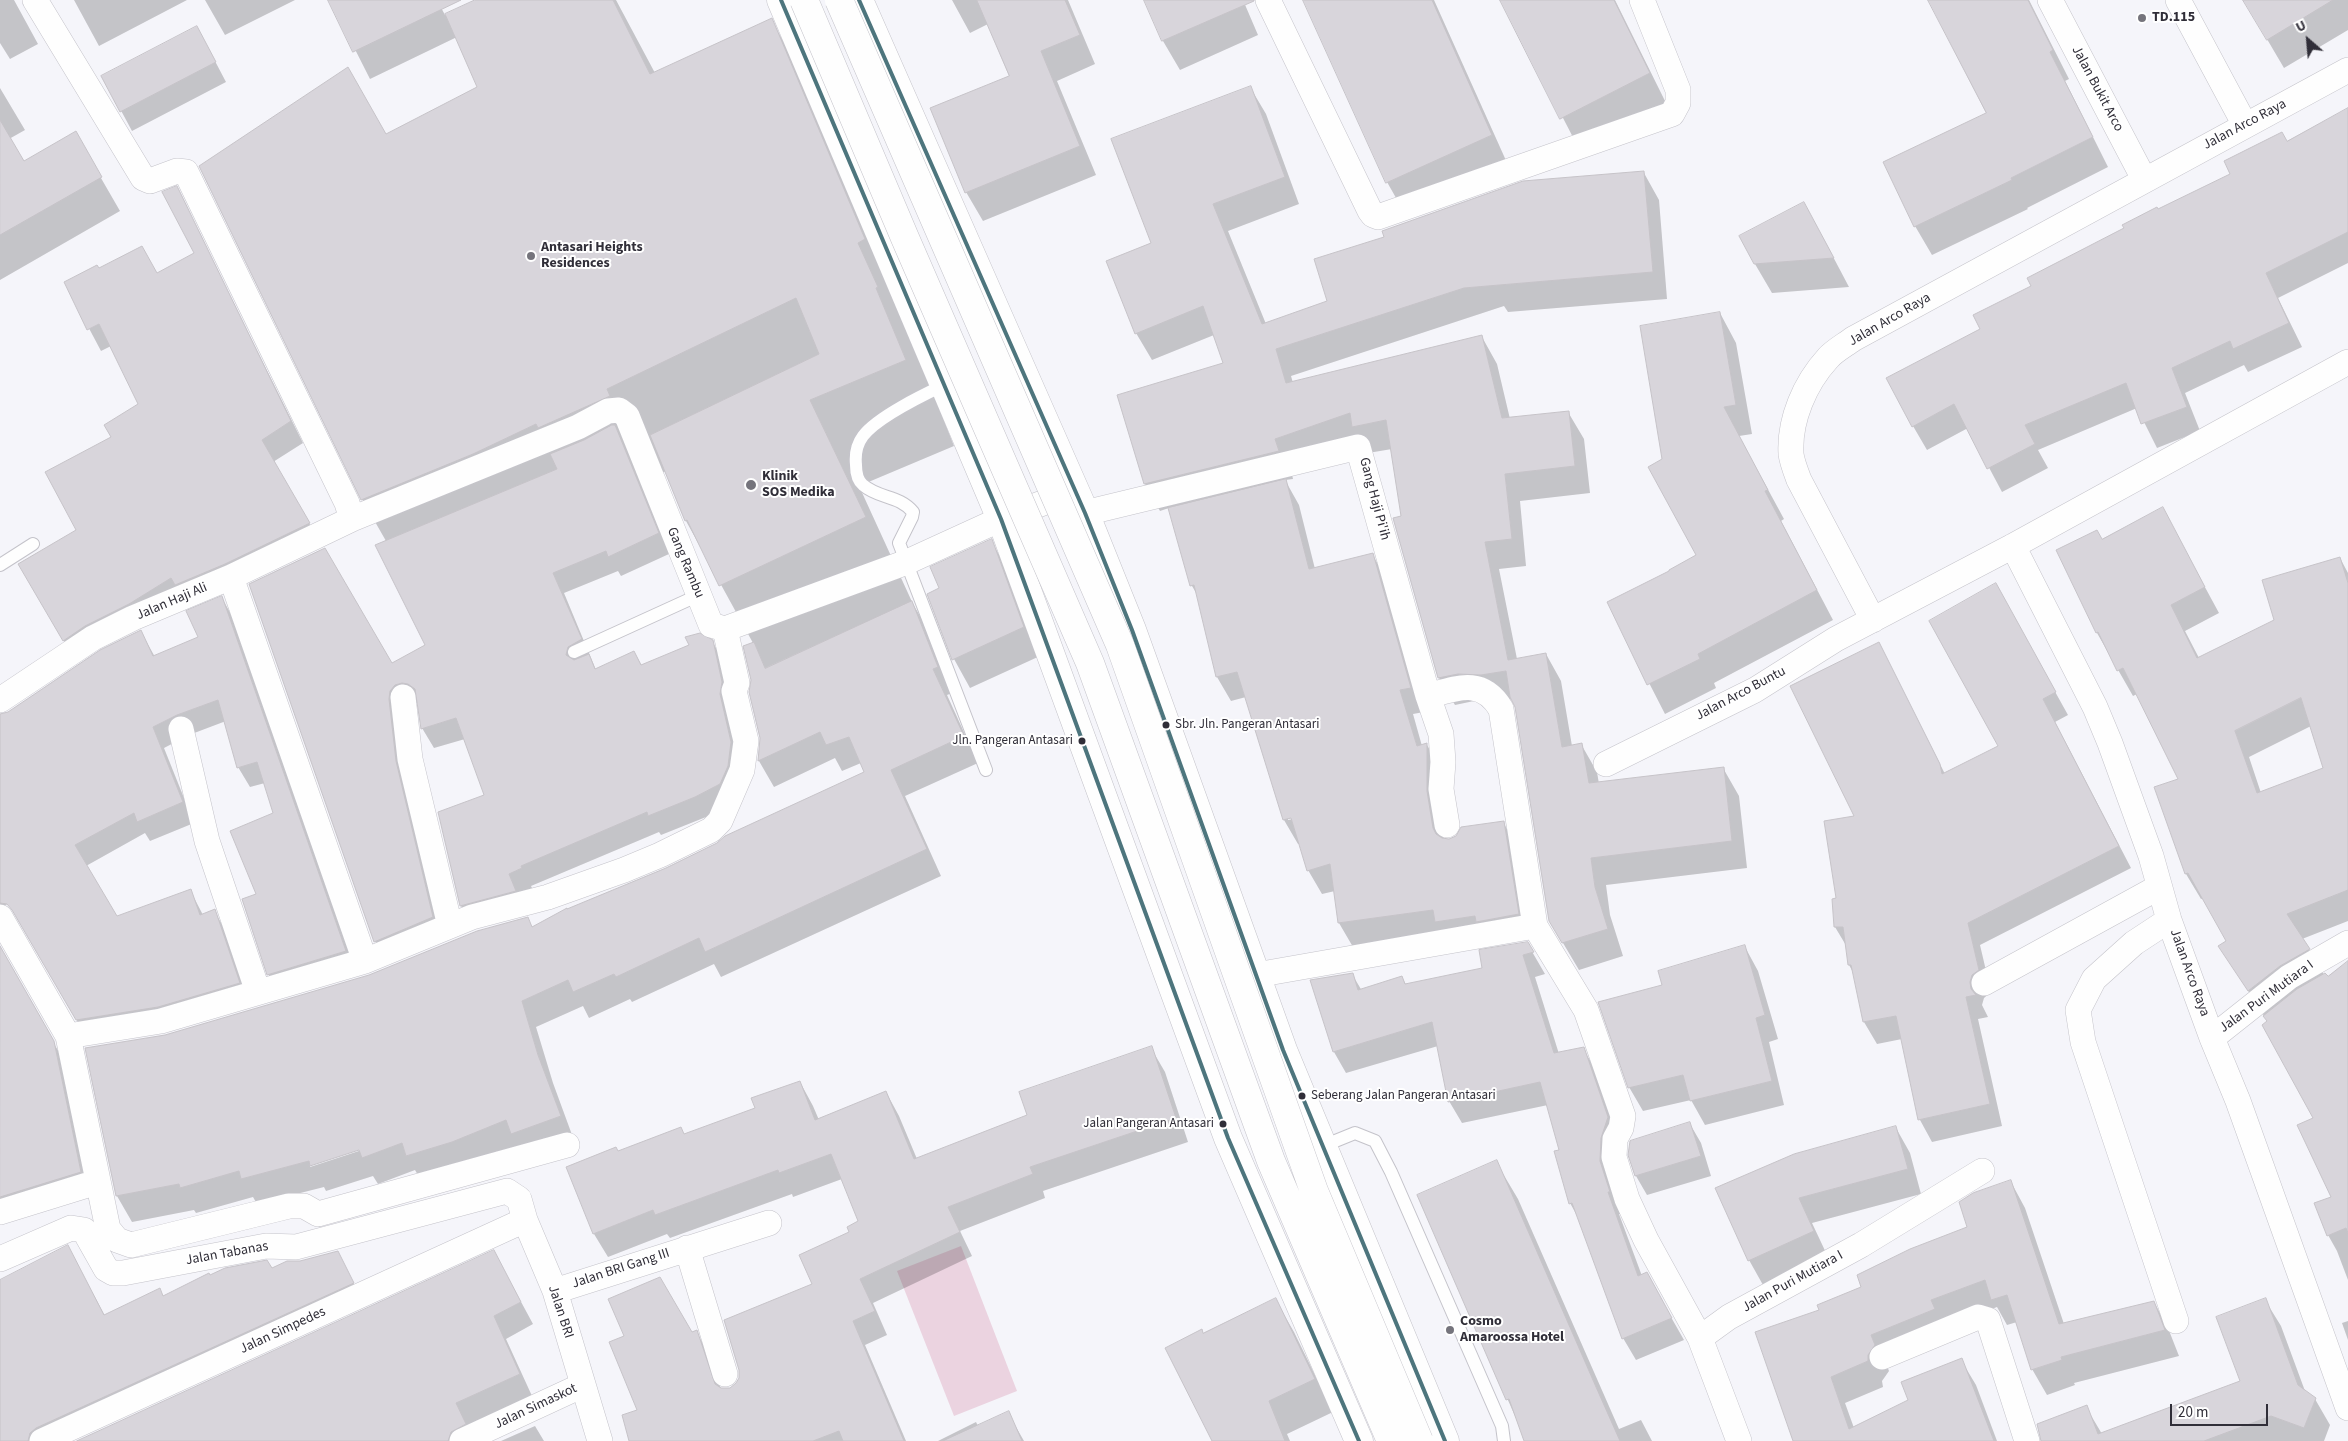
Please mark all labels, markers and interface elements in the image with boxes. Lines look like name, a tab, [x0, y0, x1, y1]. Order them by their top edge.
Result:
place label: TD.115	[2152, 10, 2195, 26]
marker: TD.115	[2136, 12, 2148, 24]
north arrow	[2283, 15, 2333, 65]
text: U	[2293, 16, 2310, 38]
street label: Jalan Bukit Arco	[2067, 43, 2127, 135]
street label: Jalan Arco Raya	[2200, 96, 2290, 154]
place label: Antasari Heights Residences	[541, 240, 643, 272]
marker: Antasari Heights Residences	[525, 250, 537, 262]
street label: Jalan Arco Raya	[1846, 290, 1934, 350]
street label: Gang Haji Pi'ih	[1355, 456, 1393, 542]
place label: Klinik SOS Medika	[762, 469, 835, 502]
marker: Klinik SOS Medika	[744, 478, 758, 492]
street label: Gang Rambu	[663, 525, 707, 601]
street label: Jalan Haji Ali	[134, 580, 210, 624]
street label: Jalan Arco Buntu	[1693, 663, 1789, 725]
place label: Sbr. Jln. Pangeran Antasari	[1175, 717, 1320, 733]
marker: Sbr. Jln. Pangeran Antasari	[1161, 720, 1171, 730]
place label: Jln. Pangeran Antasari	[952, 733, 1073, 749]
marker: Jln. Pangeran Antasari	[1077, 736, 1087, 746]
street label: Jalan Arco Raya	[2165, 927, 2213, 1019]
street label: Jalan Puri Mutiara I	[2217, 957, 2317, 1037]
place label: Seberang Jalan Pangeran Antasari	[1311, 1088, 1496, 1104]
marker: Seberang Jalan Pangeran Antasari	[1297, 1091, 1307, 1101]
place label: Jalan Pangeran Antasari	[1083, 1116, 1214, 1132]
marker: Jalan Pangeran Antasari	[1218, 1119, 1228, 1129]
street label: Jalan Tabanas	[184, 1238, 270, 1270]
street label: Jalan BRI Gang III	[570, 1245, 672, 1293]
street label: Jalan Puri Mutiara I	[1740, 1247, 1846, 1317]
street label: Jalan BRI	[544, 1283, 576, 1341]
street label: Jalan Simpedes	[237, 1304, 329, 1358]
place label: Cosmo Amaroossa Hotel	[1460, 1314, 1564, 1346]
marker: Cosmo Amaroossa Hotel	[1444, 1324, 1456, 1336]
street label: Jalan Simaskot	[492, 1381, 580, 1433]
scale bar	[2173, 1394, 2270, 1426]
text: 20 m	[2178, 1402, 2208, 1423]

